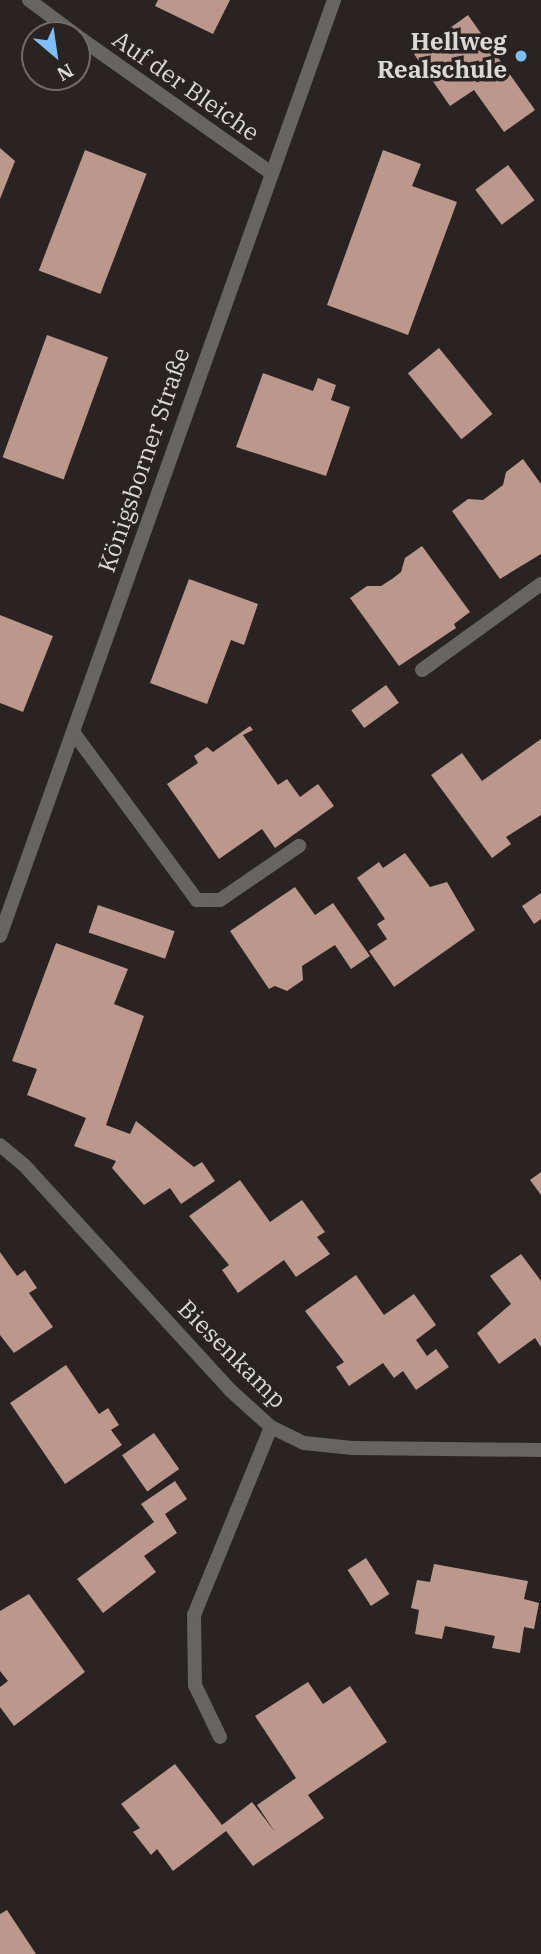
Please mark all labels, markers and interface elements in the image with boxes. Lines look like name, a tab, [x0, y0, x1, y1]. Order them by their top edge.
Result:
north arrow	[21, 21, 91, 91]
street label: Auf der Bleiche	[107, 25, 265, 147]
place label: Hellweg Realschule	[377, 28, 507, 84]
marker: Hellweg Realschule	[513, 48, 529, 64]
text: N	[53, 58, 78, 87]
street label: Königsborner Straße	[92, 344, 196, 576]
street label: Biesenkamp	[172, 1294, 292, 1414]

